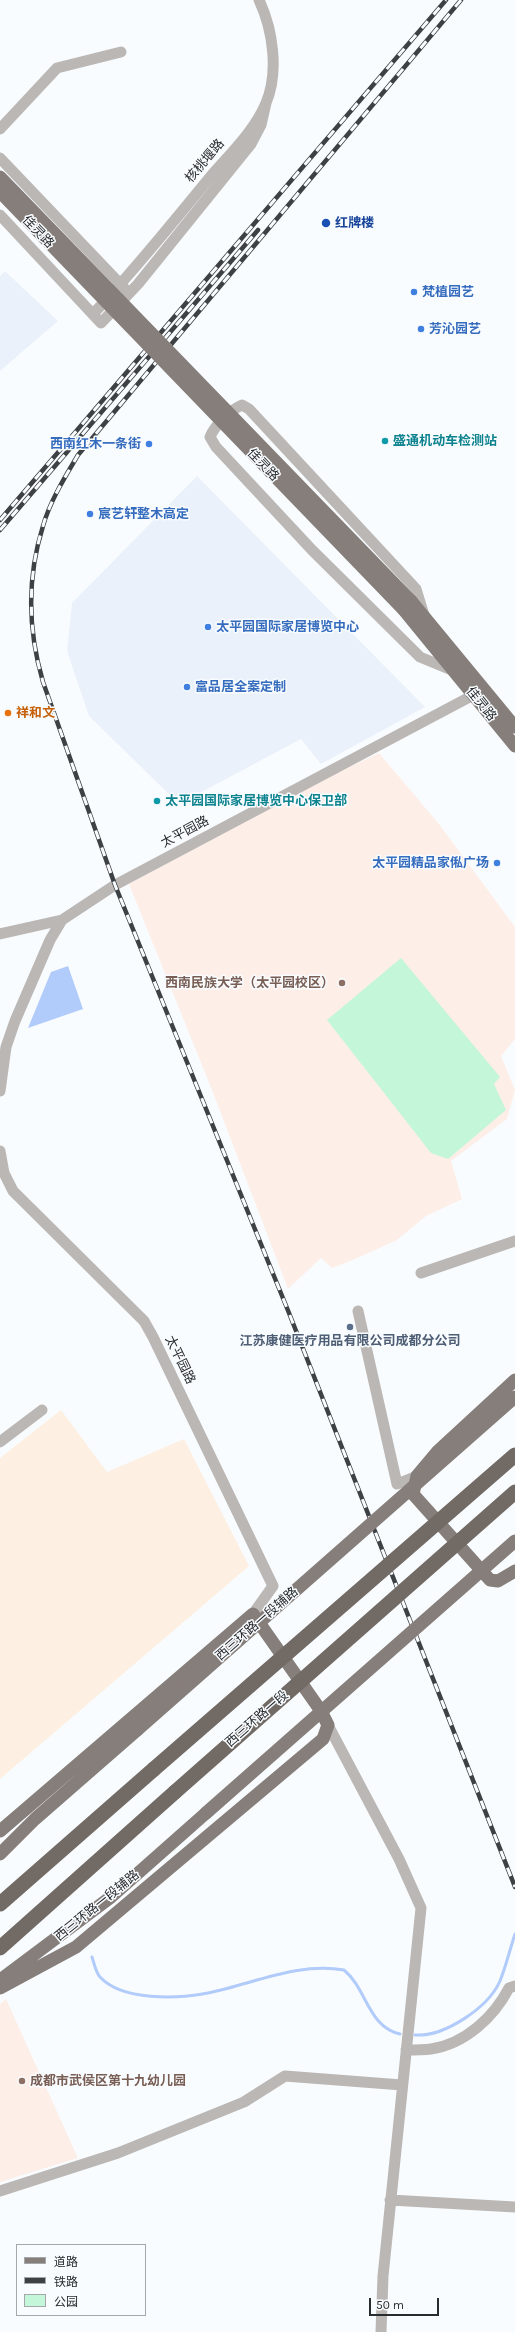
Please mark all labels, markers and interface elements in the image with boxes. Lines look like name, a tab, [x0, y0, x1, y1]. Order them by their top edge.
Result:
street label: 核桃堰路	[182, 136, 228, 186]
street label: 佳灵路	[19, 213, 57, 251]
place label: 红牌楼	[335, 215, 374, 231]
marker: 红牌楼	[320, 217, 332, 229]
place label: 梵植园艺	[422, 284, 474, 300]
marker: 梵植园艺	[409, 287, 419, 297]
place label: 芳沁园艺	[429, 321, 481, 337]
marker: 芳沁园艺	[416, 324, 426, 334]
place label: 盛通机动车检测站	[393, 433, 497, 449]
place label: 西南红木一条街	[50, 436, 141, 452]
marker: 盛通机动车检测站	[380, 436, 390, 446]
marker: 西南红木一条街	[144, 439, 154, 449]
street label: 佳灵路	[244, 446, 282, 484]
place label: 宸艺轩整木高定	[98, 506, 189, 522]
marker: 宸艺轩整木高定	[85, 509, 95, 519]
place label: 太平园国际家居博览中心	[216, 619, 359, 635]
marker: 太平园国际家居博览中心	[203, 622, 213, 632]
place label: 富品居全案定制	[195, 679, 286, 695]
marker: 富品居全案定制	[182, 682, 192, 692]
street label: 佳灵路	[463, 684, 499, 724]
place label: 祥和文	[16, 705, 55, 721]
marker: 祥和文	[3, 708, 13, 718]
place label: 太平园国际家居博览中心保卫部	[165, 793, 347, 809]
marker: 太平园国际家居博览中心保卫部	[152, 796, 162, 806]
street label: 太平园路	[158, 813, 212, 851]
place label: 太平园精品家俬广场	[372, 855, 489, 871]
marker: 太平园精品家俬广场	[492, 858, 502, 868]
place label: 西南民族大学（太平园校区）	[165, 975, 334, 991]
marker: 西南民族大学（太平园校区）	[337, 978, 347, 988]
marker: 江苏康健医疗用品有限公司成都分公司	[345, 1322, 355, 1332]
street label: 太平园路	[162, 1333, 198, 1387]
place label: 江苏康健医疗用品有限公司成都分公司	[240, 1333, 460, 1349]
street label: 西三环路一段辅路	[213, 1584, 301, 1664]
street label: 西三环路一段	[222, 1688, 292, 1750]
street label: 西三环路一段辅路	[52, 1867, 142, 1945]
place label: 成都市武侯区第十九幼儿园	[30, 2073, 186, 2089]
marker: 成都市武侯区第十九幼儿园	[17, 2076, 27, 2086]
legend	[16, 2244, 146, 2316]
text: 道路	[54, 2255, 78, 2269]
text: 铁路	[54, 2275, 78, 2289]
scale bar	[371, 2290, 441, 2316]
text: 公园	[54, 2295, 78, 2309]
text: 50 m	[376, 2298, 404, 2312]

